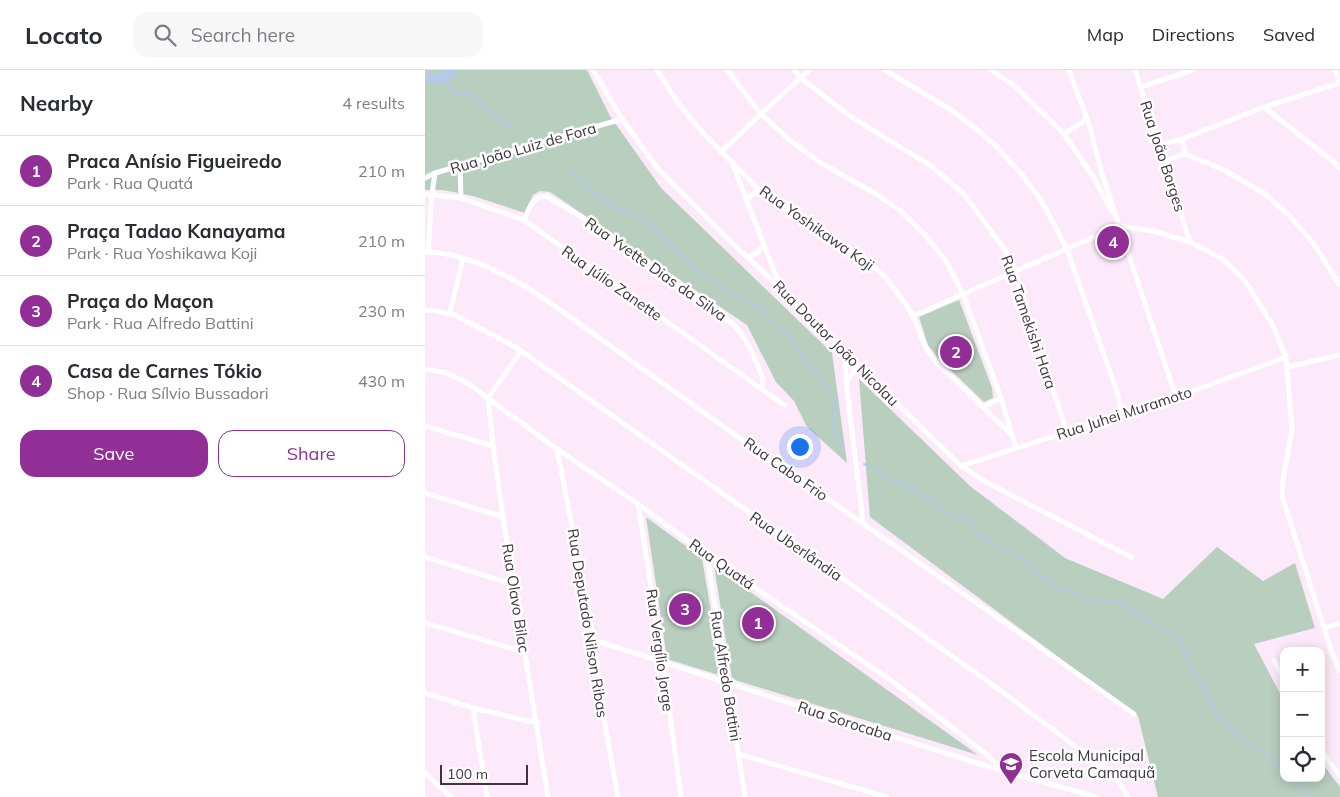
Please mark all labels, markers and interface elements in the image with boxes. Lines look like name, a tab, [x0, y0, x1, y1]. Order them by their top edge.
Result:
search box	[133, 12, 483, 57]
text: Locato	[25, 20, 103, 50]
icon: search	[151, 21, 179, 49]
text: Search here	[191, 23, 295, 47]
text: Map	[1087, 23, 1124, 46]
text: Directions	[1152, 23, 1235, 46]
text: Saved	[1263, 23, 1315, 46]
text: Nearby	[20, 90, 93, 116]
text: 4 results	[342, 93, 405, 113]
street label: Rua João Borges	[1136, 98, 1190, 214]
street label: Rua João Luiz de Fora	[448, 118, 598, 178]
text: Praca Anísio Figueiredo	[67, 149, 282, 173]
text: 1	[31, 161, 41, 181]
text: 210 m	[358, 161, 405, 181]
text: Park · Rua Quatá	[67, 173, 193, 193]
street label: Rua Yoshikawa Koji	[756, 181, 878, 275]
street label: Rua Yvette Dias da Silva	[581, 213, 731, 325]
text: Praça Tadao Kanayama	[67, 219, 286, 243]
pin: 4	[1097, 223, 1129, 261]
text: 2	[31, 231, 41, 251]
text: 210 m	[358, 231, 405, 251]
street label: Rua Júlio Zanette	[558, 241, 666, 325]
text: Park · Rua Yoshikawa Koji	[67, 243, 257, 263]
street label: Rua Tamekishi Hara	[997, 253, 1061, 391]
street label: Rua Doutor João Nicolau	[769, 276, 903, 410]
text: Praça do Maçon	[67, 289, 214, 313]
text: 3	[31, 301, 41, 321]
text: 230 m	[358, 301, 405, 321]
text: Park · Rua Alfredo Battini	[67, 313, 254, 333]
pin: 2	[940, 333, 972, 371]
text: Casa de Carnes Tókio	[67, 359, 262, 383]
text: 4	[31, 371, 41, 391]
text: 430 m	[358, 371, 405, 391]
street label: Rua Juhei Muramoto	[1054, 382, 1194, 444]
text: Shop · Rua Sílvio Bussadori	[67, 383, 269, 403]
button: Save	[20, 430, 208, 477]
button: Share	[218, 430, 405, 477]
street label: Rua Cabo Frio	[740, 433, 832, 505]
your location	[787, 434, 813, 460]
street label: Rua Uberlândia	[746, 507, 846, 585]
street label: Rua Deputado Nilson Ribas	[564, 527, 612, 719]
street label: Rua Quatá	[686, 535, 758, 593]
street label: Rua Olavo Bilac	[498, 542, 534, 654]
street label: Rua Vergílio Jorge	[642, 588, 678, 712]
pin: 3	[669, 590, 701, 628]
pin: 1	[742, 604, 774, 642]
street label: Rua Alfredo Battini	[706, 609, 746, 743]
map controls	[1280, 647, 1325, 782]
button: +	[1280, 647, 1325, 692]
button: −	[1280, 692, 1325, 737]
street label: Rua Sorocaba	[795, 697, 895, 745]
button: locate	[1280, 737, 1325, 782]
place label: Escola Municipal Corveta Camaquã	[1029, 746, 1155, 782]
school or university icon: Escola Municipal Corveta Camaquã	[998, 751, 1024, 785]
scale bar	[440, 762, 527, 785]
text: 100 m	[447, 765, 488, 783]

